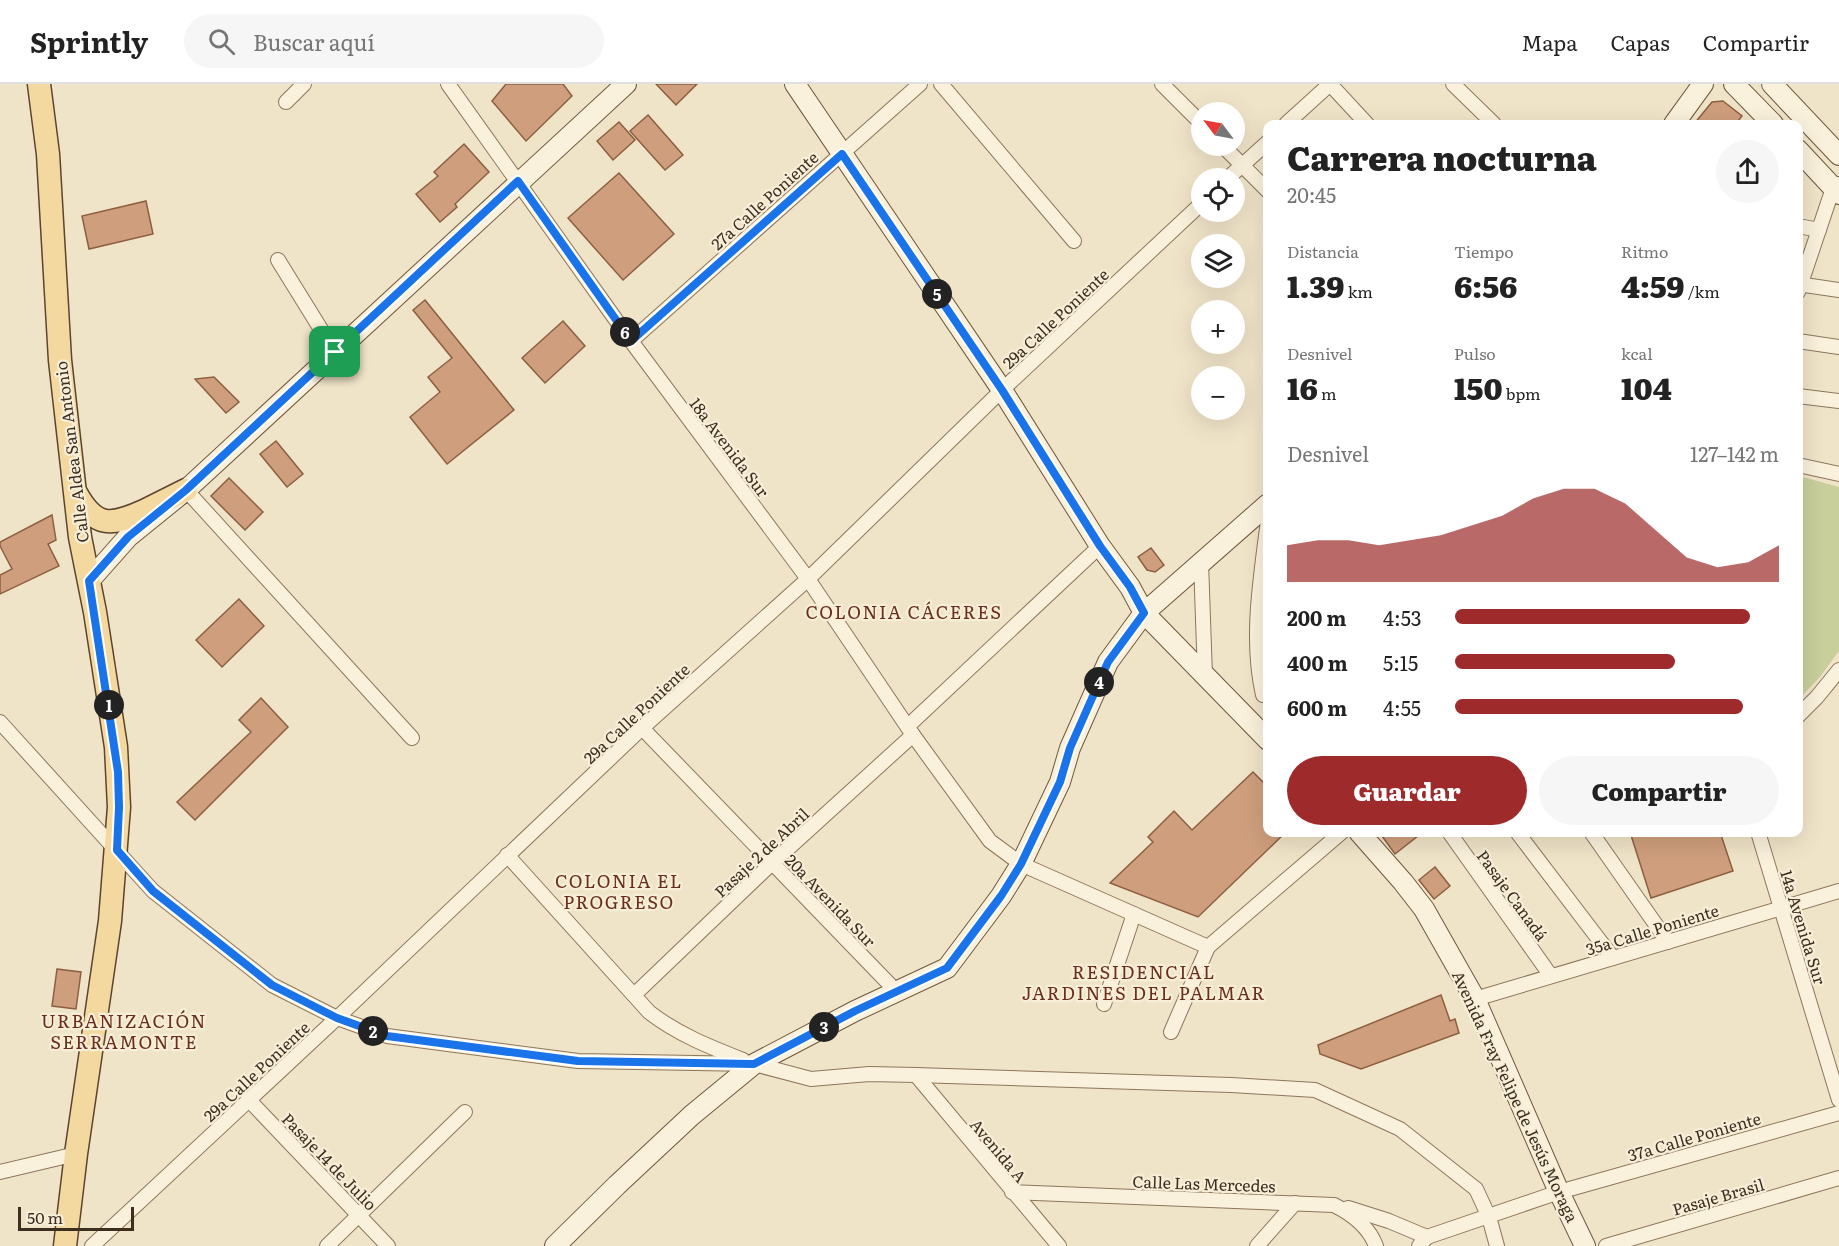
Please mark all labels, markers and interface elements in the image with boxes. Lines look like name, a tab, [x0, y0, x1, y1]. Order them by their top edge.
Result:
search box	[184, 14, 604, 68]
text: Sprintly	[30, 20, 148, 62]
icon: search	[205, 25, 238, 58]
text: Buscar aquí	[253, 25, 375, 58]
text: Mapa	[1521, 26, 1578, 57]
text: Capas	[1611, 26, 1670, 57]
text: Compartir	[1703, 26, 1809, 57]
north arrow	[1191, 102, 1245, 156]
map controls	[1191, 102, 1245, 420]
text: Carrera nocturna	[1287, 132, 1597, 181]
button: share	[1716, 140, 1779, 203]
street label: 27a Calle Poniente	[705, 145, 823, 255]
button: locate	[1191, 168, 1245, 222]
text: 20:45	[1287, 179, 1336, 209]
button: layers	[1191, 234, 1245, 288]
text: Distancia	[1287, 239, 1359, 263]
text: Tiempo	[1454, 239, 1514, 263]
text: Ritmo	[1621, 239, 1668, 263]
street label: 29a Calle Poniente	[996, 262, 1114, 374]
text: 1.39	[1287, 263, 1344, 307]
text: 6:56	[1454, 263, 1517, 307]
text: 4:59	[1621, 263, 1684, 307]
pin: 5	[922, 279, 952, 309]
text: km	[1344, 279, 1373, 303]
text: /km	[1684, 279, 1720, 303]
text: 5	[933, 282, 941, 306]
button: +	[1191, 300, 1245, 354]
pin: 6	[610, 317, 640, 347]
text: 6	[620, 320, 630, 344]
pin	[309, 326, 360, 377]
icon: arrive	[318, 335, 351, 368]
text: Desnivel	[1287, 341, 1352, 365]
text: Pulso	[1454, 341, 1496, 365]
text: kcal	[1621, 341, 1653, 365]
street label: Calle Aldea San Antonio	[48, 360, 94, 544]
text: 16	[1287, 365, 1318, 409]
text: 150	[1454, 365, 1503, 409]
text: 104	[1621, 365, 1672, 409]
button: −	[1191, 366, 1245, 420]
text: m	[1318, 381, 1337, 405]
text: bpm	[1503, 381, 1541, 405]
street label: 18a Avenida Sur	[685, 392, 776, 502]
text: Desnivel	[1287, 438, 1369, 468]
text: 127–142 m	[1690, 438, 1779, 468]
district label: COLONIA CÁCERES	[805, 598, 1003, 625]
text: 200 m	[1287, 602, 1346, 632]
text: 4:53	[1383, 602, 1422, 632]
text: 400 m	[1287, 647, 1348, 677]
text: 5:15	[1383, 647, 1418, 677]
street label: 29a Calle Poniente	[577, 657, 695, 769]
pin: 4	[1084, 667, 1114, 697]
text: 4	[1094, 670, 1104, 694]
pin: 1	[94, 690, 124, 720]
text: 600 m	[1287, 692, 1347, 722]
text: 4:55	[1383, 692, 1421, 722]
text: 1	[106, 693, 112, 717]
button: Guardar	[1287, 756, 1527, 825]
button: Compartir	[1539, 756, 1779, 825]
street label: Pasaje 2 de Abril	[708, 802, 814, 902]
street label: Pasaje Canadá	[1472, 845, 1554, 946]
street label: 20a Avenida Sur	[780, 848, 882, 952]
district label: COLONIA EL PROGRESO	[555, 867, 683, 915]
street label: 14a Avenida Sur	[1775, 867, 1833, 988]
street label: 35a Calle Poniente	[1583, 897, 1721, 961]
district label: RESIDENCIAL JARDINES DEL PALMAR	[1022, 958, 1266, 1006]
street label: Avenida Fray Felipe de Jesús Moraga	[1447, 966, 1585, 1226]
district label: URBANIZACIÓN SERRAMONTE	[41, 1007, 207, 1055]
pin: 3	[809, 1012, 839, 1042]
street label: 29a Calle Poniente	[197, 1015, 315, 1127]
text: 3	[820, 1015, 828, 1039]
pin: 2	[358, 1016, 388, 1046]
text: 2	[369, 1019, 377, 1043]
street label: 37a Calle Poniente	[1625, 1106, 1763, 1166]
street label: Pasaje 14 de Julio	[277, 1107, 383, 1215]
street label: Avenida A	[965, 1113, 1033, 1187]
street label: Calle Las Mercedes	[1132, 1169, 1276, 1197]
street label: Pasaje Brasil	[1669, 1171, 1767, 1221]
scale bar	[18, 1204, 134, 1232]
text: 50 m	[27, 1205, 63, 1229]

